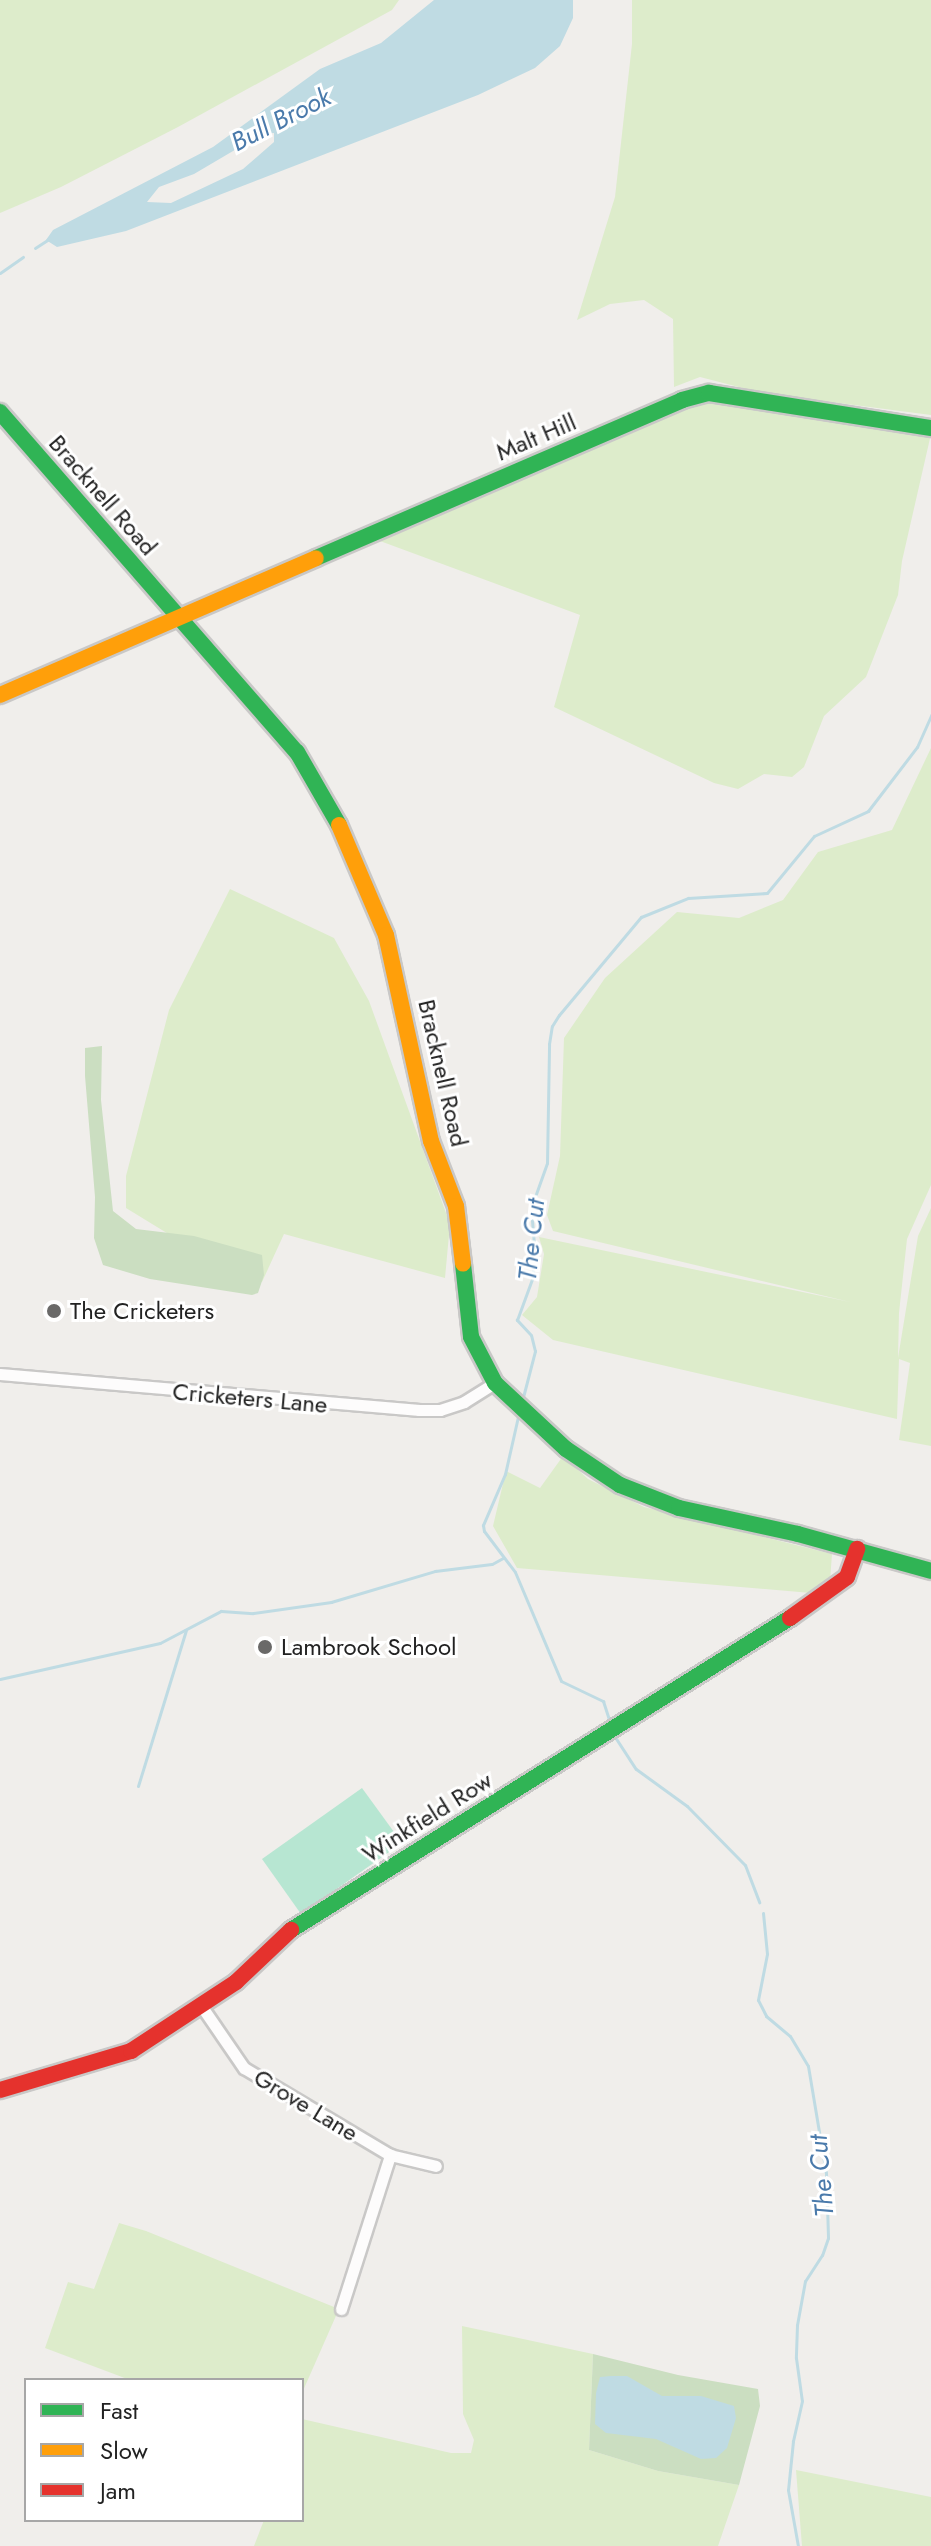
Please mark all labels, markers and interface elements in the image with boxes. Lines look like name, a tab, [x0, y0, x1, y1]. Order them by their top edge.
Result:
water label: Bull Brook	[226, 82, 336, 158]
street label: Malt Hill	[492, 407, 580, 467]
street label: Bracknell Road	[43, 429, 163, 561]
street label: Bracknell Road	[412, 997, 474, 1149]
water label: The Cut	[512, 1197, 552, 1283]
place label: The Cricketers	[70, 1297, 214, 1325]
marker: The Cricketers	[45, 1302, 63, 1320]
street label: Cricketers Lane	[171, 1377, 329, 1419]
place label: Lambrook School	[281, 1633, 457, 1661]
marker: Lambrook School	[256, 1638, 274, 1656]
street label: Winkfield Row	[357, 1766, 497, 1868]
street label: Grove Lane	[249, 2063, 363, 2147]
water label: The Cut	[803, 2134, 841, 2218]
legend	[24, 2378, 304, 2522]
text: Fast	[100, 2393, 138, 2428]
text: Slow	[100, 2433, 148, 2468]
text: Jam	[100, 2473, 136, 2508]

